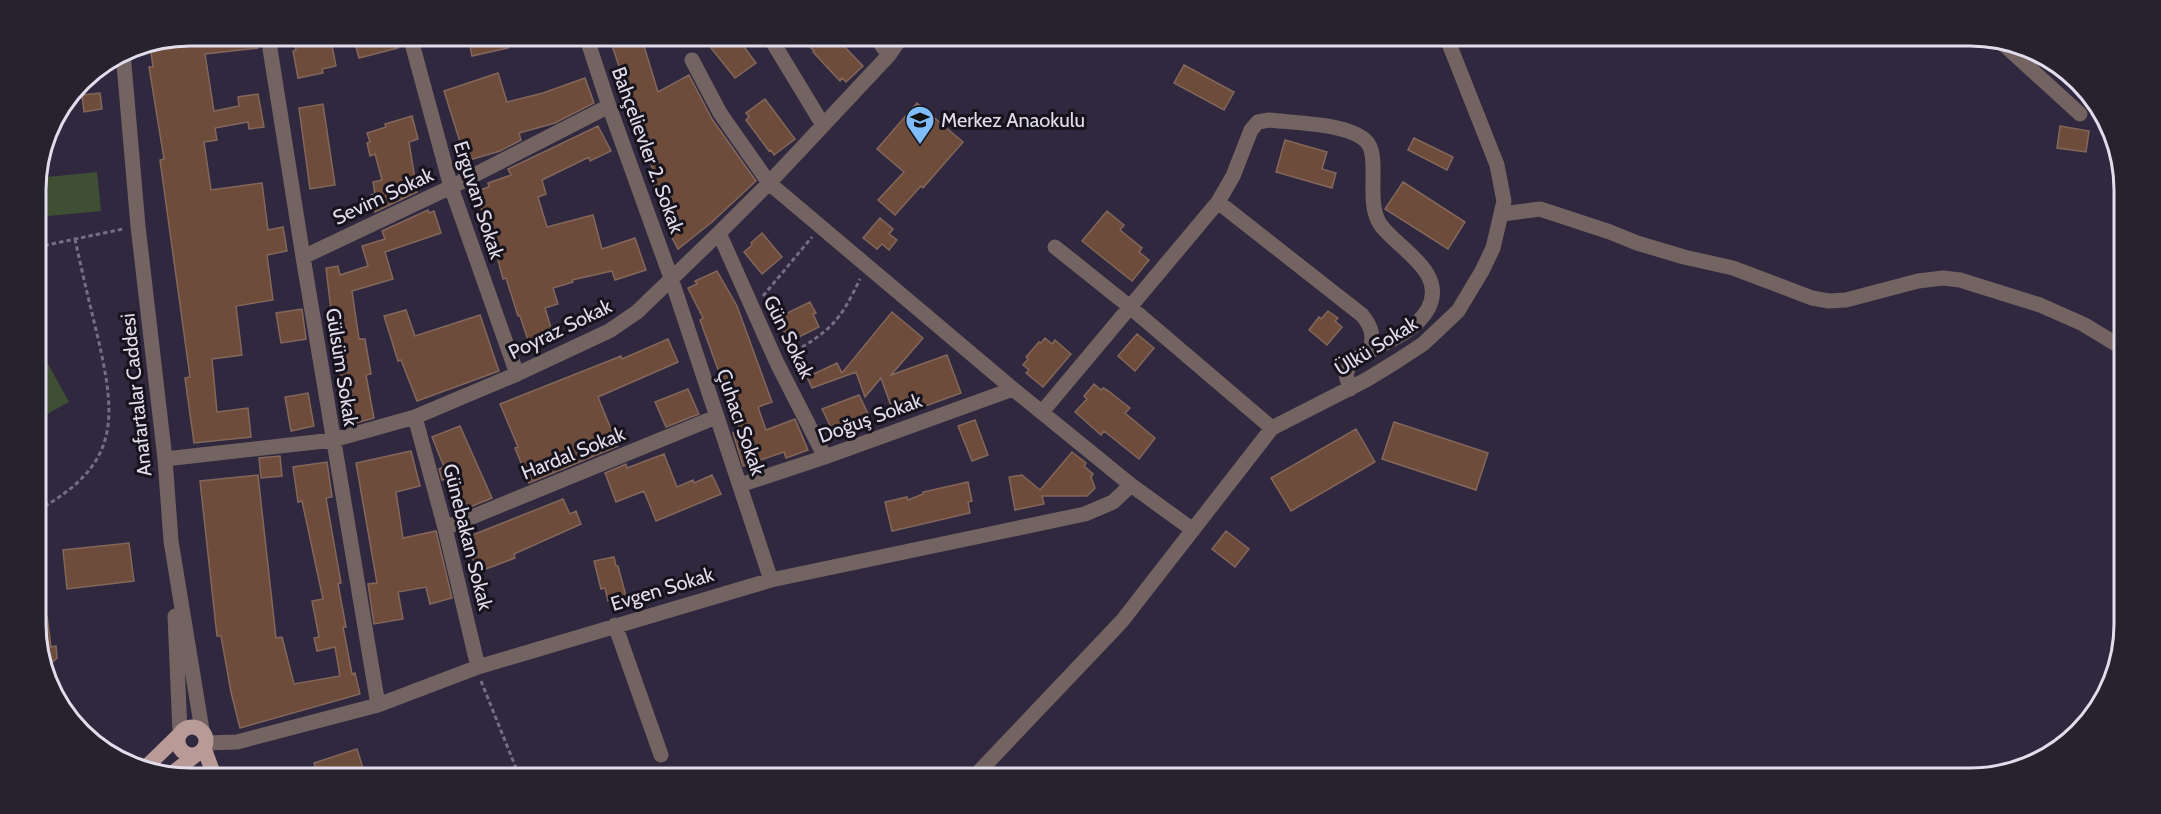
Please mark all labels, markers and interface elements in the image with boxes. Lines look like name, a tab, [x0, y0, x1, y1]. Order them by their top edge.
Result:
street label: Bahçelievler 2. Sokak	[607, 63, 689, 237]
school or university icon: Merkez Anaokulu	[904, 104, 936, 146]
place label: Merkez Anaokulu	[941, 108, 1085, 132]
street label: Erguvan Sokak	[449, 138, 509, 262]
street label: Sevim Sokak	[329, 162, 437, 230]
street label: Gün Sokak	[759, 291, 819, 383]
street label: Poyraz Sokak	[504, 294, 616, 364]
street label: Gülsüm Sokak	[321, 306, 363, 428]
street label: Ülkü Sokak	[1330, 311, 1422, 381]
street label: Anafartalar Caddesi	[116, 312, 156, 478]
street label: Çuhacı Sokak	[712, 366, 770, 478]
street label: Doğuş Sokak	[815, 388, 925, 448]
street label: Hardal Sokak	[518, 421, 628, 485]
street label: Günebakan Sokak	[438, 461, 498, 613]
street label: Evgen Sokak	[608, 562, 716, 616]

